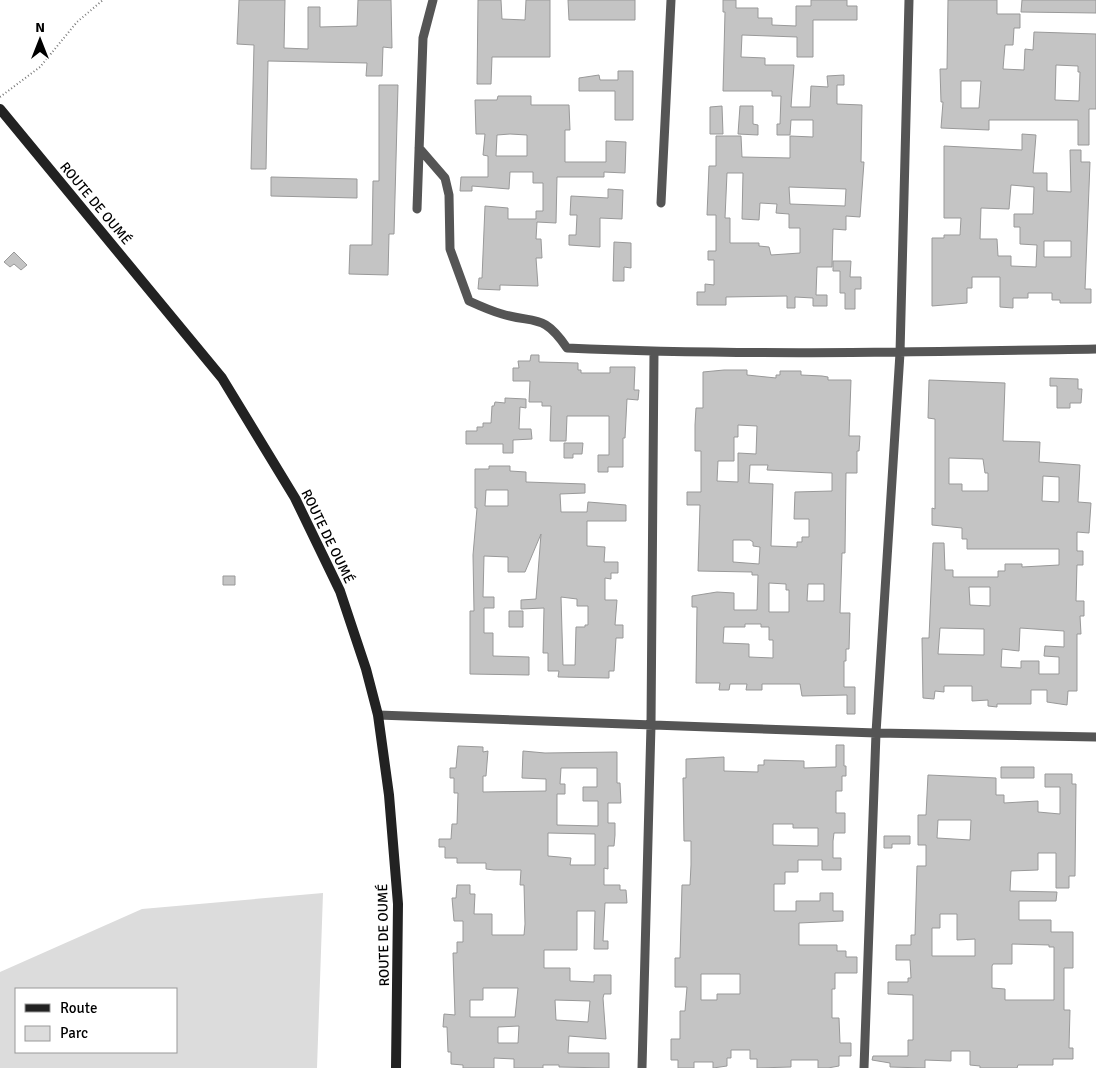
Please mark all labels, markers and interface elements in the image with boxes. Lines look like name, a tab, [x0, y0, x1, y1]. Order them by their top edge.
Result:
north arrow	[15, 15, 65, 65]
text: N	[35, 19, 45, 36]
street label: ROUTE DE OUMÉ	[56, 159, 135, 248]
street label: ROUTE DE OUMÉ	[297, 486, 358, 586]
street label: ROUTE DE OUMÉ	[374, 884, 393, 986]
legend	[15, 988, 178, 1053]
text: Route	[60, 999, 97, 1017]
text: Parc	[60, 1024, 88, 1042]

